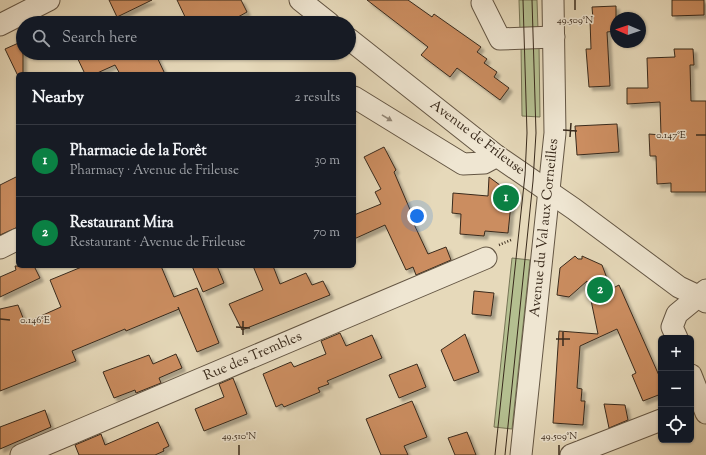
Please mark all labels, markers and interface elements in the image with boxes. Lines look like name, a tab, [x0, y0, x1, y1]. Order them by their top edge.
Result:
north arrow	[610, 12, 646, 48]
text: 49.509°N	[557, 13, 593, 28]
search box	[16, 16, 356, 60]
icon: search	[30, 27, 52, 49]
text: Search here	[62, 28, 137, 49]
text: Nearby	[32, 86, 84, 110]
text: 2 results	[295, 89, 340, 107]
street label: Avenue de Frileuse	[425, 96, 529, 180]
one-way arrow	[381, 114, 393, 121]
text: 0.147°E	[656, 128, 686, 143]
street label: Avenue du Val aux Corneilles	[526, 138, 564, 318]
text: Pharmacie de la Forêt	[70, 141, 207, 162]
text: 1	[43, 152, 47, 170]
text: 30 m	[314, 152, 340, 170]
text: Pharmacy · Avenue de Frileuse	[70, 162, 239, 180]
pin: 1	[493, 183, 519, 213]
your location	[407, 206, 427, 226]
text: Restaurant Mira	[70, 213, 174, 234]
text: 2	[42, 224, 48, 242]
text: 70 m	[313, 224, 340, 242]
text: Restaurant · Avenue de Frileuse	[70, 234, 246, 252]
pin: 2	[587, 275, 613, 305]
text: 0.146°E	[20, 313, 50, 328]
street label: Rue des Trembles	[201, 327, 305, 387]
map controls	[658, 335, 694, 443]
button: +	[658, 335, 694, 371]
button: −	[658, 371, 694, 407]
button: locate	[658, 407, 694, 443]
text: 49.510°N	[222, 429, 256, 444]
text: 49.509°N	[541, 429, 577, 444]

